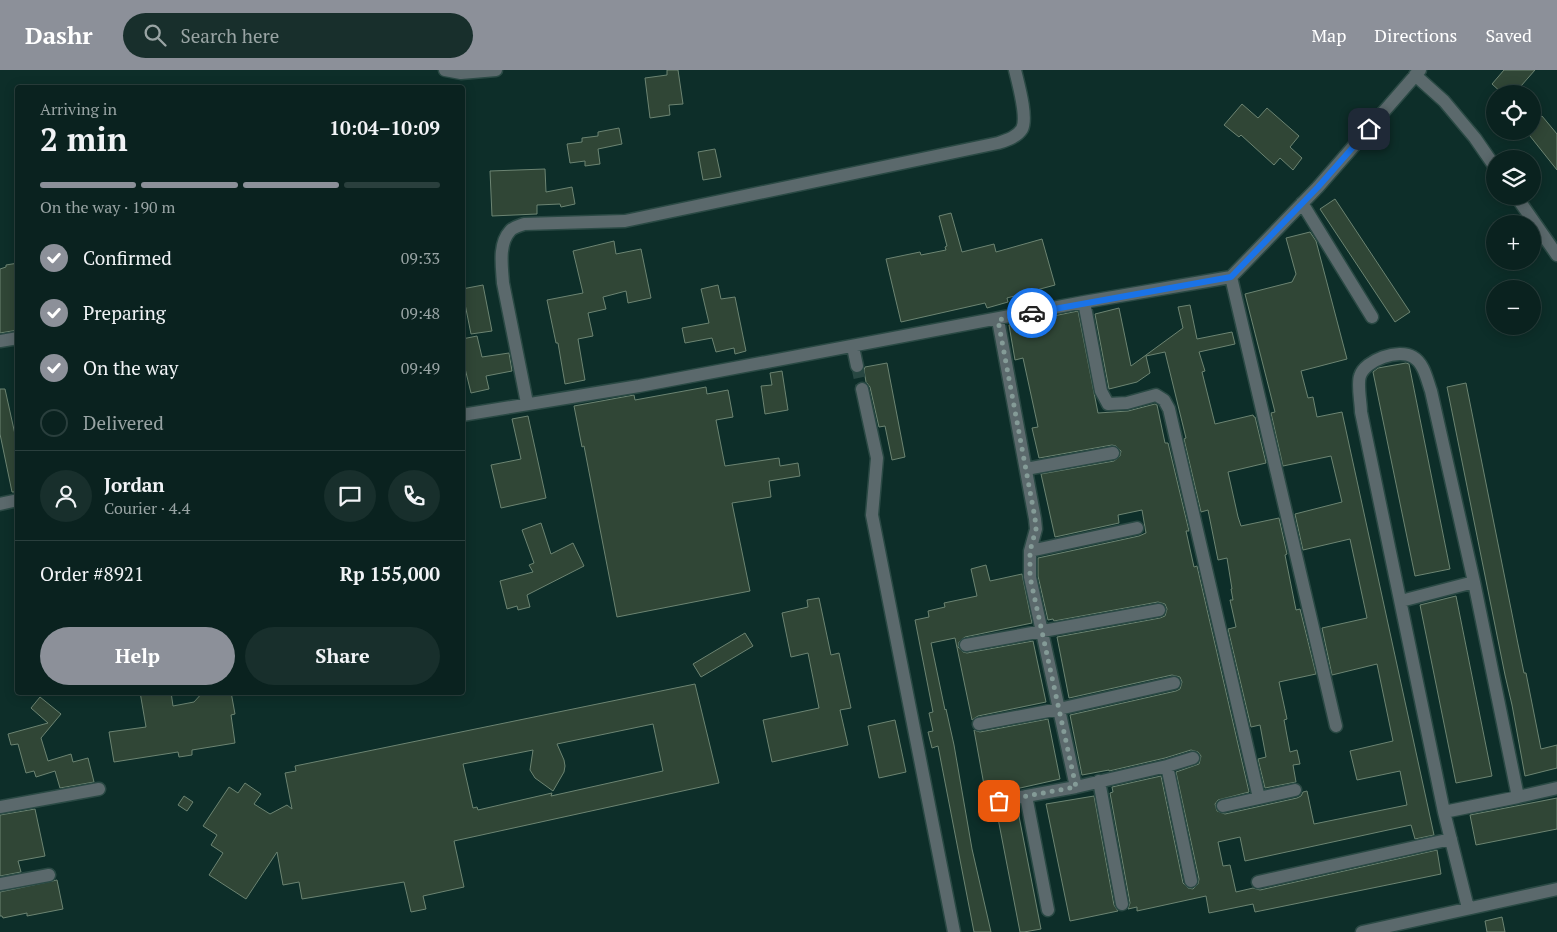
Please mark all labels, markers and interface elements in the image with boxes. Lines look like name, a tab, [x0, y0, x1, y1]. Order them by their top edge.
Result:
search box	[123, 13, 473, 58]
text: Dashr	[25, 19, 93, 51]
icon: search	[141, 21, 169, 49]
text: Search here	[181, 23, 279, 48]
text: Map	[1311, 23, 1346, 47]
text: Directions	[1374, 23, 1457, 47]
text: Saved	[1485, 23, 1532, 47]
map controls	[1486, 85, 1541, 335]
button: locate	[1486, 85, 1541, 140]
text: Arriving in	[40, 98, 117, 120]
pin	[1348, 108, 1390, 150]
text: 10:04–10:09	[329, 115, 440, 140]
icon: home	[1355, 115, 1383, 143]
text: 2 min	[40, 118, 128, 160]
button: layers	[1486, 150, 1541, 205]
text: On the way · 190 m	[40, 196, 175, 218]
button: +	[1486, 215, 1541, 270]
icon: check	[40, 244, 68, 272]
text: Confirmed	[83, 245, 172, 270]
text: 09:33	[401, 247, 440, 269]
button: −	[1486, 280, 1541, 335]
courier	[1007, 288, 1057, 338]
icon: check	[40, 299, 68, 327]
icon: car	[1018, 299, 1046, 327]
text: Preparing	[83, 300, 166, 325]
text: 09:48	[401, 302, 440, 324]
icon: check	[40, 354, 68, 382]
text: On the way	[83, 355, 178, 380]
text: 09:49	[401, 357, 440, 379]
text: Delivered	[83, 410, 164, 435]
button: person	[40, 470, 92, 522]
button: chat	[324, 470, 376, 522]
button: phone	[388, 470, 440, 522]
text: Jordan	[104, 472, 165, 497]
text: Courier · 4.4	[104, 497, 190, 519]
text: Order #8921	[40, 561, 144, 586]
text: Rp 155,000	[340, 561, 440, 586]
button: Help	[40, 627, 235, 685]
button: Share	[245, 627, 440, 685]
pin	[978, 780, 1020, 822]
icon: bag	[985, 787, 1013, 815]

